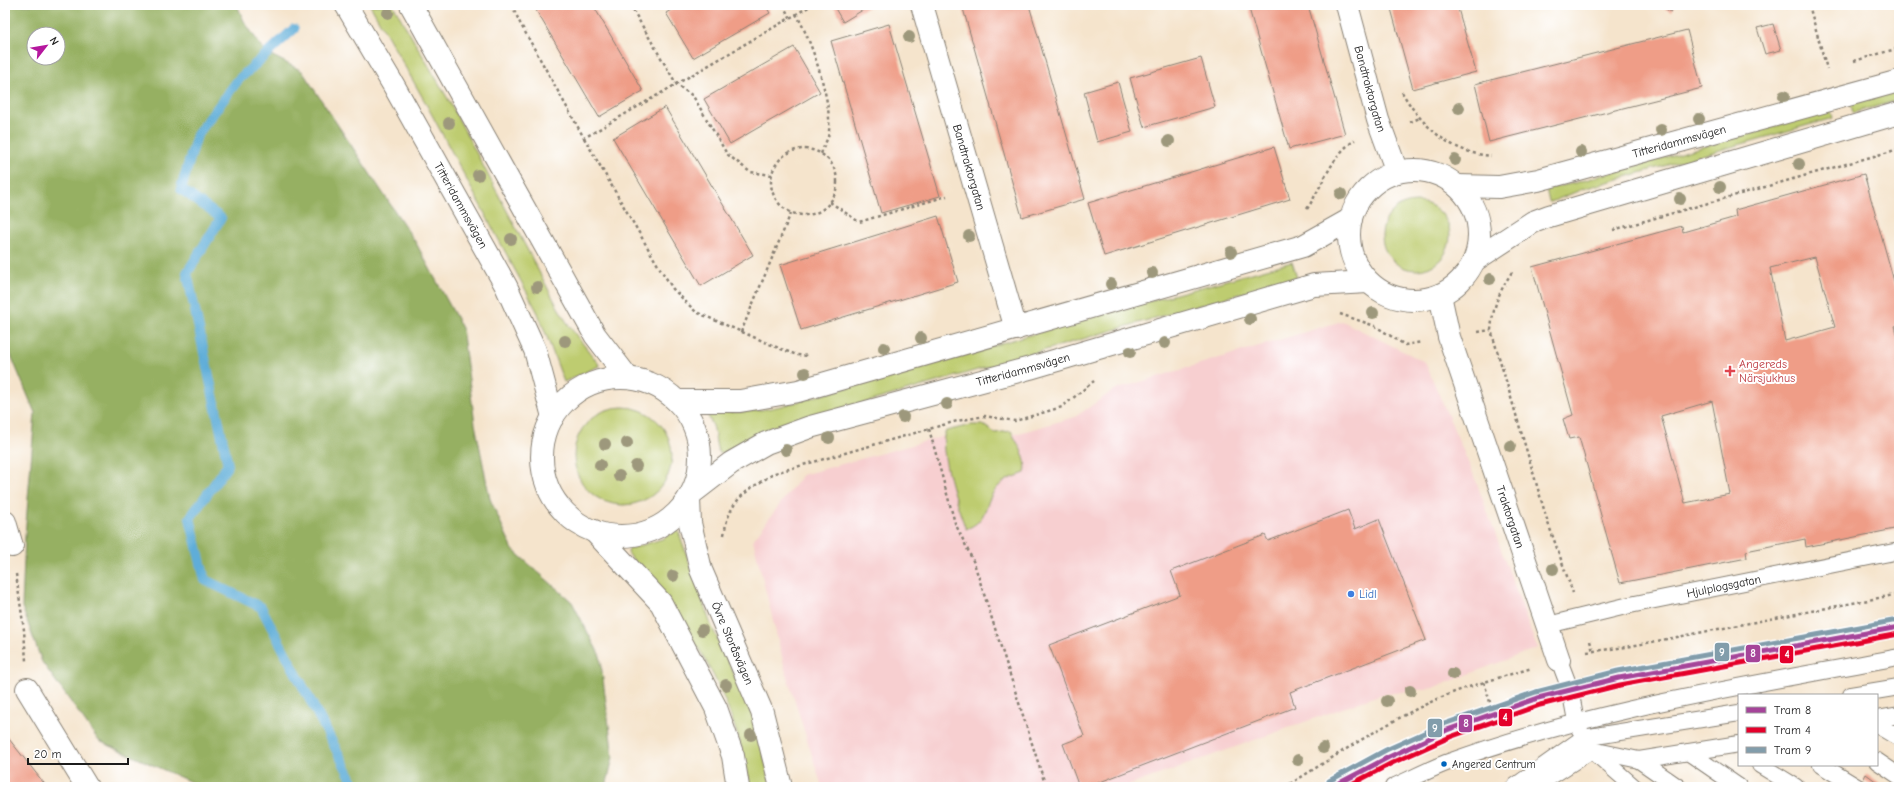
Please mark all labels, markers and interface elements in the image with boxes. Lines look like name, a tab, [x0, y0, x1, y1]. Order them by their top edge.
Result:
north arrow	[26, 26, 66, 66]
text: N	[47, 35, 62, 48]
street label: Bandtraktorgatan	[1351, 44, 1389, 134]
street label: Titteridammsvägen	[1631, 122, 1728, 161]
street label: Bandtraktorgatan	[950, 123, 988, 212]
street label: Titteridammsvägen	[431, 160, 491, 251]
street label: Titteridammsvägen	[975, 350, 1071, 389]
place label: Angereds Närsjukhus	[1739, 357, 1795, 385]
marker: Angereds Närsjukhus	[1724, 365, 1736, 377]
street label: Traktorgatan	[1493, 484, 1527, 550]
street label: Hjulplogsgatan	[1685, 572, 1762, 600]
place label: Lidl	[1359, 587, 1377, 601]
marker: Lidl	[1346, 589, 1356, 599]
street label: Övre Storåsvägen	[708, 600, 756, 687]
line badge: 9	[1714, 642, 1730, 662]
line badge: 8	[1745, 644, 1761, 663]
line badge: 4	[1779, 645, 1794, 664]
text: 9	[1719, 646, 1725, 659]
text: 8	[1750, 647, 1756, 660]
text: 4	[1784, 648, 1790, 661]
legend	[1738, 694, 1878, 766]
text: Tram 8	[1774, 703, 1811, 717]
line badge: 4	[1498, 708, 1513, 727]
text: 4	[1502, 711, 1508, 724]
line badge: 8	[1458, 714, 1473, 733]
text: 8	[1463, 717, 1469, 730]
line badge: 9	[1427, 718, 1443, 738]
text: 9	[1432, 722, 1438, 735]
text: Tram 4	[1774, 723, 1811, 737]
scale bar	[28, 740, 128, 766]
text: Tram 9	[1774, 743, 1811, 757]
text: 20 m	[34, 747, 62, 761]
place label: Angered Centrum	[1452, 758, 1536, 771]
marker: Angered Centrum	[1439, 759, 1449, 769]

